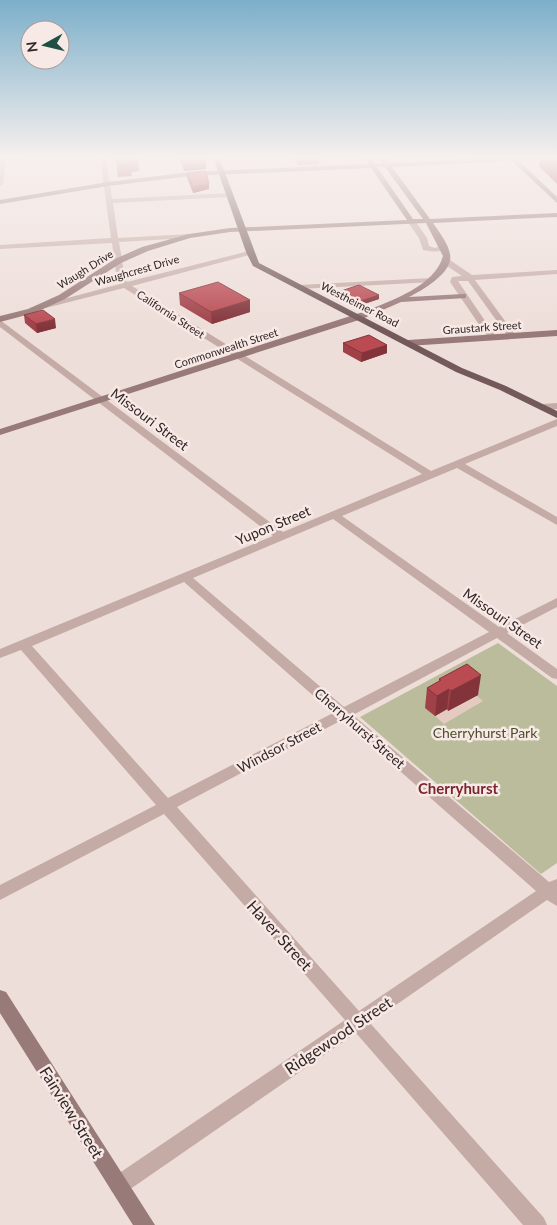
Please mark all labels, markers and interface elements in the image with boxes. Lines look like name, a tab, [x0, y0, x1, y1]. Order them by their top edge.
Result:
north arrow	[20, 20, 70, 70]
text: N	[22, 40, 41, 53]
street label: Waugh Drive	[55, 247, 115, 291]
street label: Waughcrest Drive	[93, 252, 181, 288]
street label: Westheimer Road	[319, 279, 401, 329]
street label: California Street	[135, 287, 207, 341]
street label: Graustark Street	[442, 318, 522, 336]
street label: Commonwealth Street	[173, 325, 280, 371]
street label: Missouri Street	[108, 384, 192, 454]
street label: Yupon Street	[233, 502, 313, 548]
street label: Missouri Street	[460, 584, 546, 652]
street label: Cherryhurst Street	[311, 684, 409, 772]
street label: Windsor Street	[234, 718, 324, 776]
park label: Cherryhurst Park	[433, 724, 538, 741]
district label: Cherryhurst	[418, 779, 498, 797]
street label: Haver Street	[244, 896, 317, 974]
street label: Ridgewood Street	[281, 992, 395, 1078]
street label: Fairview Street	[36, 1063, 108, 1162]

